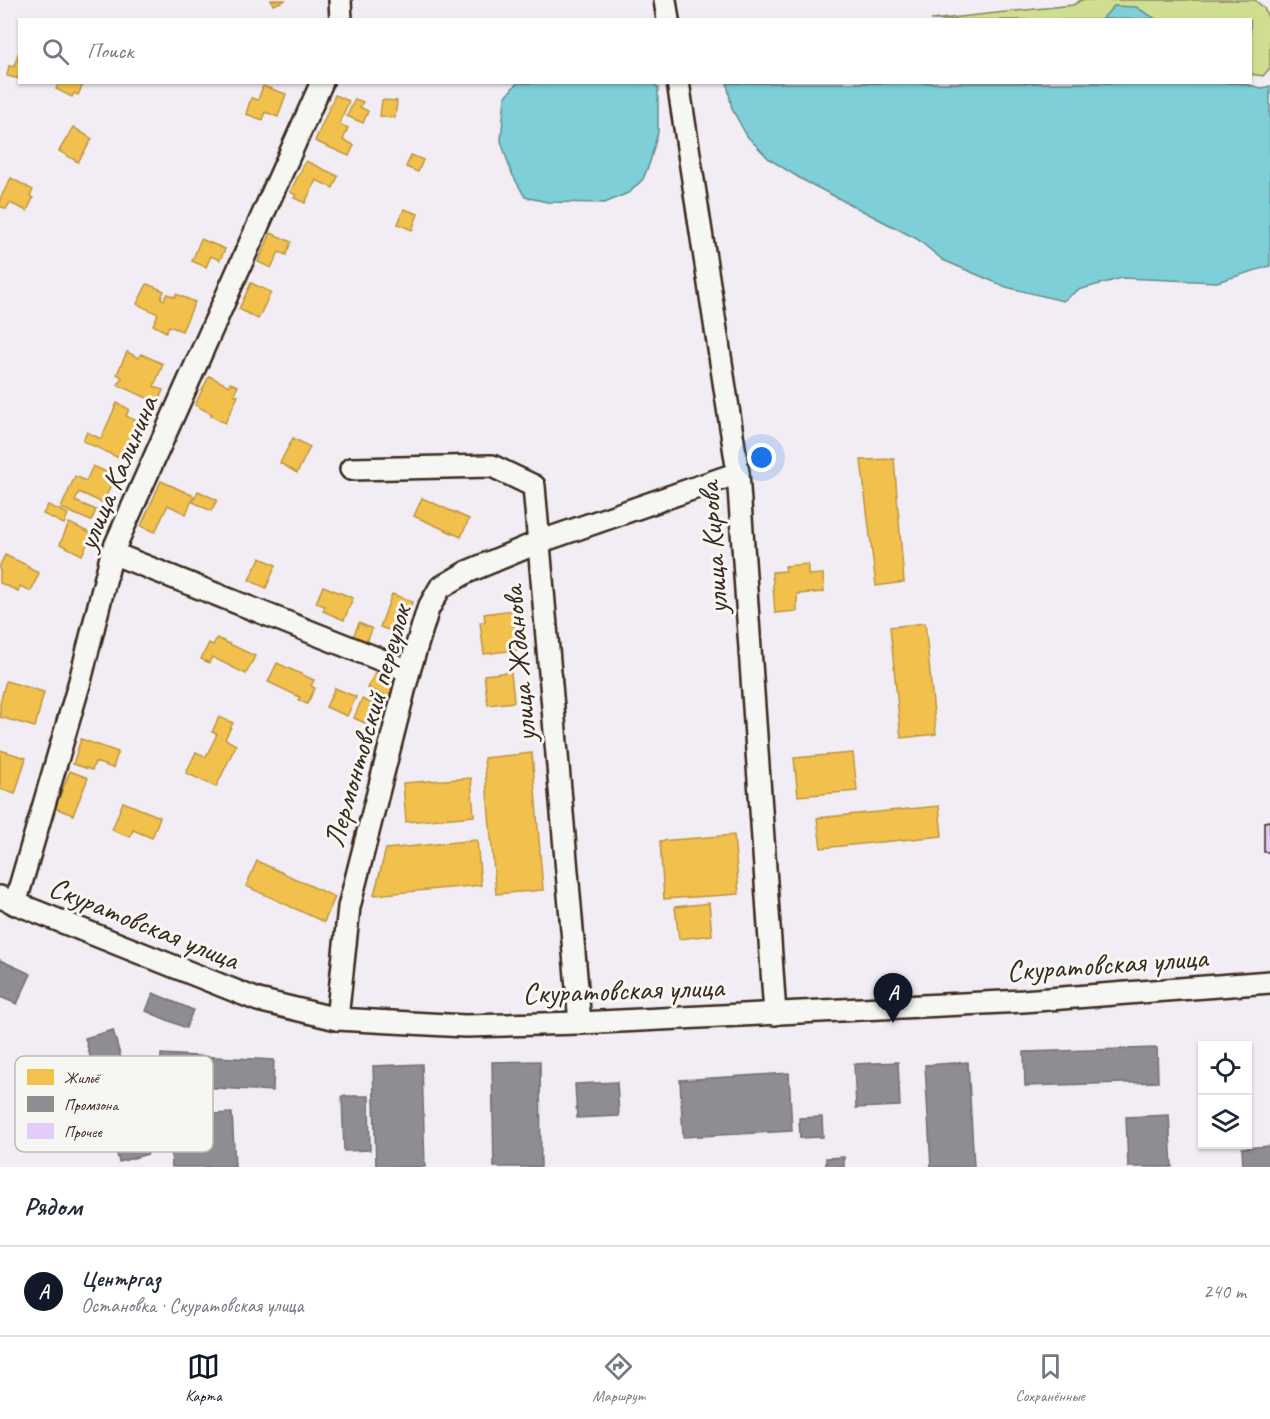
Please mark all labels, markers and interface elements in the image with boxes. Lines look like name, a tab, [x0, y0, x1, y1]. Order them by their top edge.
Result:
search box	[18, 18, 1252, 84]
icon: search	[39, 35, 72, 68]
text: Поиск	[87, 37, 133, 65]
street label: улица Калинина	[67, 388, 167, 558]
your location	[747, 443, 776, 472]
street label: улица Кирова	[689, 478, 737, 617]
street label: улица Жданова	[493, 582, 545, 746]
street label: Лермонтовский переулок	[314, 598, 421, 851]
street label: Скуратовская улица	[44, 868, 246, 979]
street label: Скуратовская улица	[1005, 938, 1211, 990]
street label: Скуратовская улица	[522, 967, 726, 1013]
pin: A	[874, 974, 912, 1023]
map controls	[1198, 1041, 1252, 1149]
button: locate	[1198, 1041, 1252, 1095]
legend	[15, 1056, 213, 1152]
text: Жильё	[64, 1068, 102, 1088]
text: Промзона	[64, 1095, 119, 1115]
button: layers	[1198, 1095, 1252, 1149]
text: Прочее	[64, 1122, 103, 1142]
text: Рядом	[24, 1190, 82, 1223]
text: Центргаз	[81, 1265, 161, 1293]
text: A	[38, 1279, 49, 1304]
text: 240 m	[1203, 1279, 1246, 1304]
text: Остановка · Скуратовская улица	[81, 1293, 304, 1318]
tab: Карта	[185, 1350, 222, 1406]
tab: Маршрут	[592, 1350, 645, 1406]
tab: Сохранённые	[1015, 1350, 1085, 1406]

